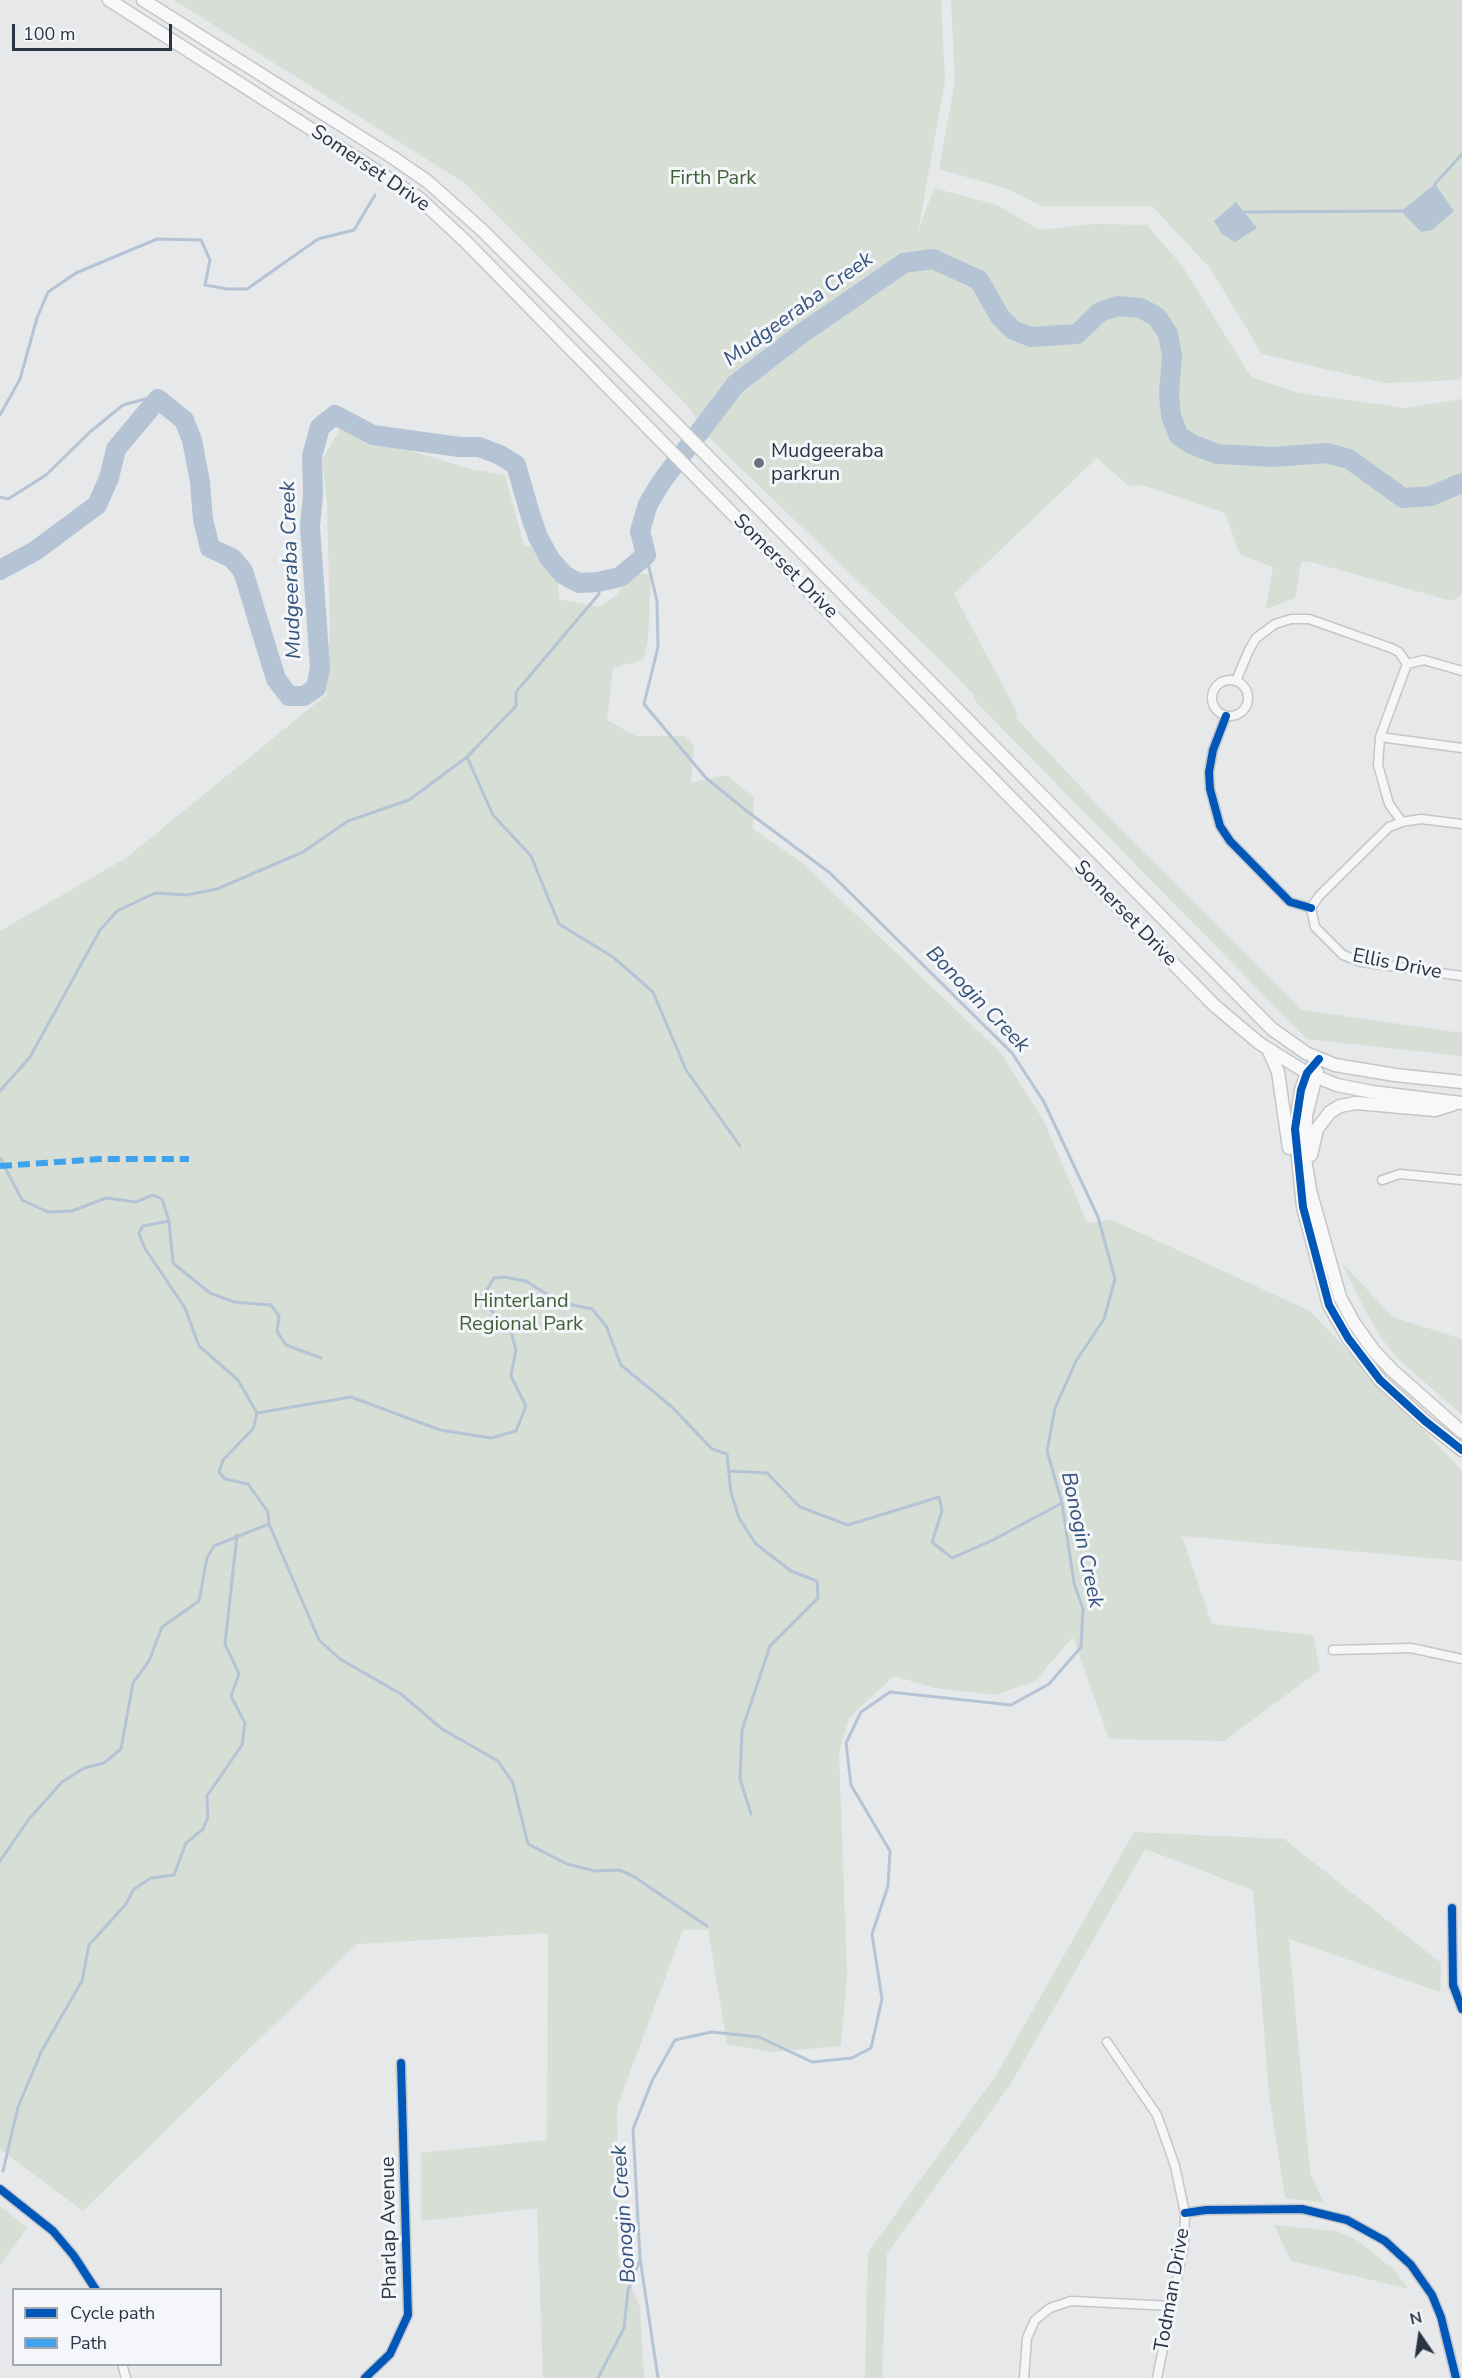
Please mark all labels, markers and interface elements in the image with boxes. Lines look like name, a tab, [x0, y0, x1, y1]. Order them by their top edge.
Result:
scale bar	[15, 12, 176, 50]
text: 100 m	[23, 22, 75, 46]
street label: Somerset Drive	[306, 120, 434, 218]
park label: Firth Park	[670, 167, 756, 191]
water label: Mudgeeraba Creek	[719, 247, 879, 373]
place label: Mudgeeraba parkrun	[771, 440, 884, 487]
marker: Mudgeeraba parkrun	[752, 456, 766, 470]
water label: Mudgeeraba Creek	[276, 480, 308, 660]
street label: Somerset Drive	[728, 510, 842, 624]
street label: Somerset Drive	[1068, 856, 1182, 972]
water label: Bonogin Creek	[920, 941, 1034, 1059]
street label: Ellis Drive	[1350, 945, 1444, 985]
park label: Hinterland Regional Park	[459, 1290, 583, 1337]
water label: Bonogin Creek	[1054, 1470, 1108, 1610]
water label: Bonogin Creek	[608, 2144, 642, 2284]
street label: Pharlap Avenue	[377, 2156, 403, 2300]
street label: Todman Drive	[1150, 2226, 1196, 2354]
legend	[12, 2288, 222, 2366]
text: Cycle path	[70, 2301, 155, 2325]
north arrow	[1390, 2306, 1450, 2366]
text: N	[1408, 2306, 1424, 2331]
text: Path	[70, 2331, 107, 2355]

